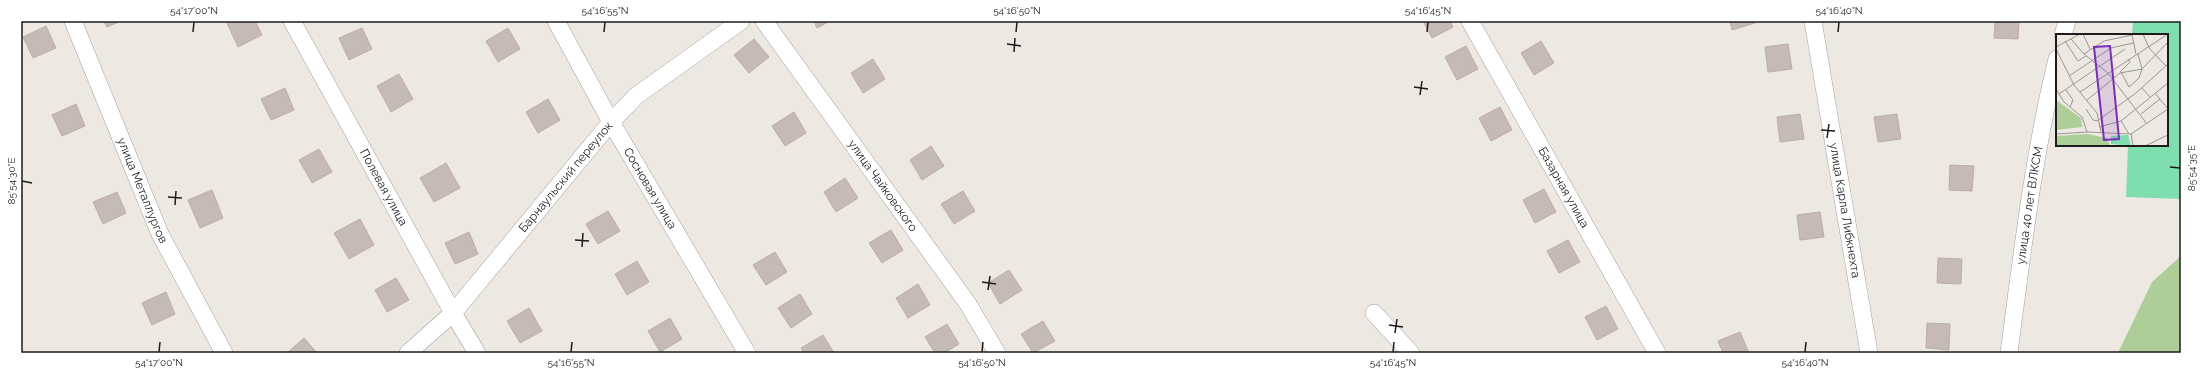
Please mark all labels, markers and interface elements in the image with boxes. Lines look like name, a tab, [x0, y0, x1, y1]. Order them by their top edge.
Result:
text: 54°17'00"N	[170, 5, 218, 16]
text: 54°16'55"N	[581, 5, 629, 16]
text: 54°16'50"N	[993, 5, 1041, 16]
text: 54°16'45"N	[1405, 5, 1451, 16]
text: 54°16'40"N	[1815, 5, 1863, 16]
inset map	[2056, 34, 2168, 146]
street label: Барнаульский переулок	[516, 119, 616, 235]
street label: улица Металлургов	[114, 136, 171, 246]
street label: улица Чайковского	[845, 137, 920, 234]
street label: улица Карла Либкнехта	[1827, 142, 1863, 279]
street label: Сосновая улица	[621, 145, 679, 232]
street label: Базарная улица	[1535, 145, 1592, 230]
street label: улица 40 лет ВЛКСМ	[2014, 145, 2045, 265]
text: 85°54'35"E	[2186, 145, 2197, 191]
street label: Полевая улица	[357, 147, 411, 228]
text: 85°54'30"E	[6, 157, 17, 205]
text: 54°17'00"N	[135, 357, 183, 368]
text: 54°16'55"N	[547, 357, 595, 368]
text: 54°16'50"N	[958, 357, 1006, 368]
text: 54°16'45"N	[1370, 357, 1416, 368]
text: 54°16'40"N	[1781, 357, 1829, 368]

